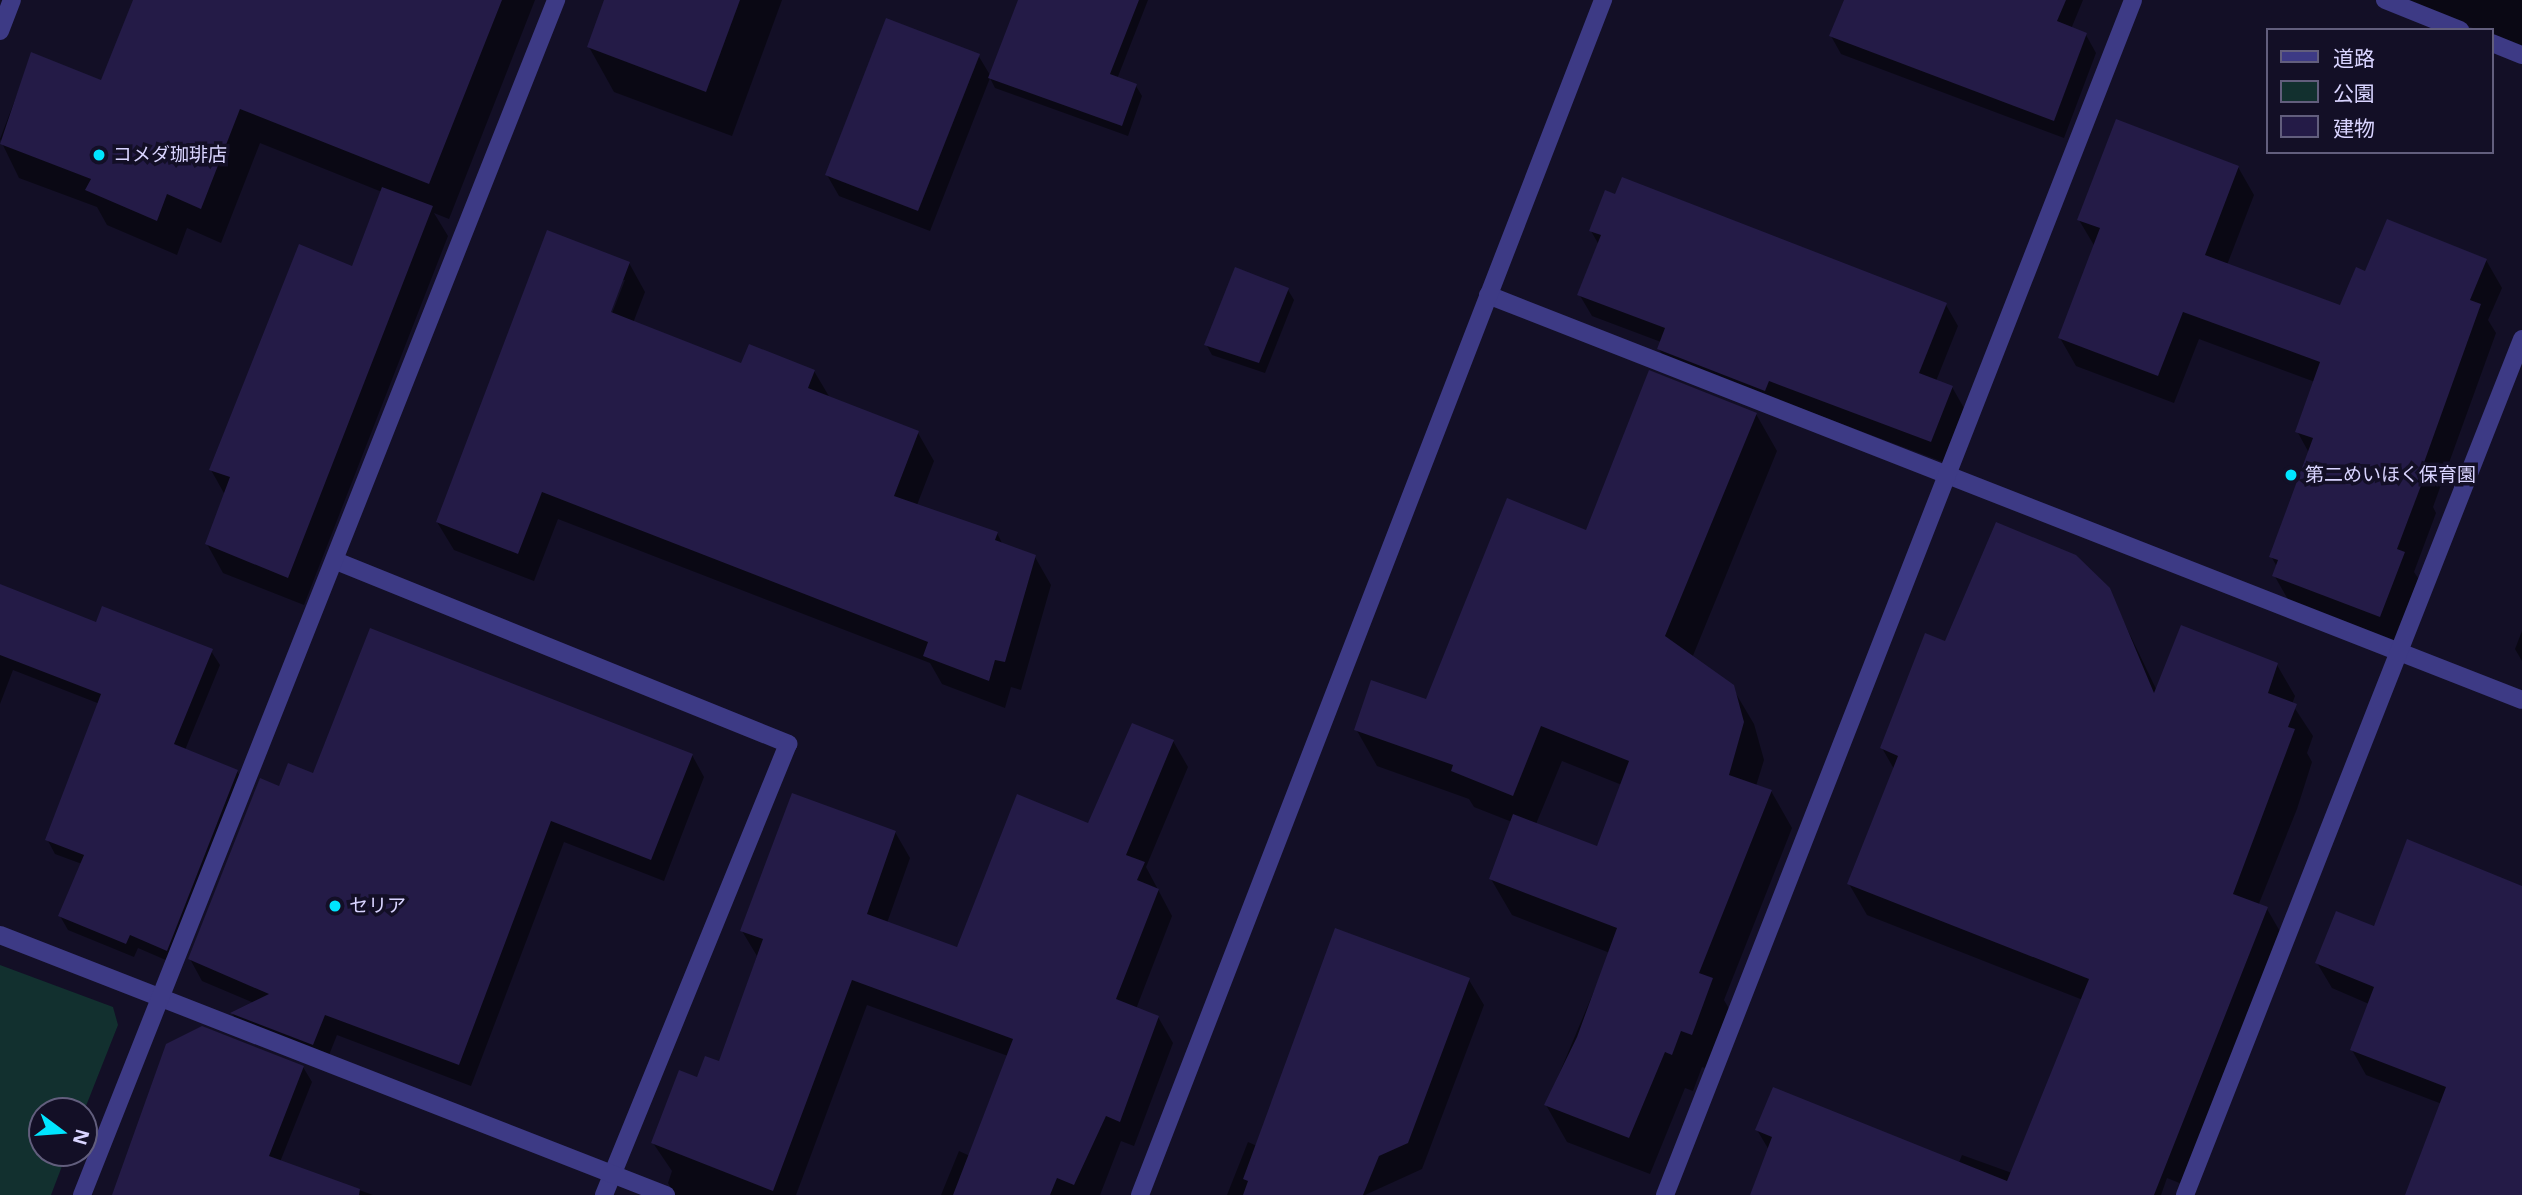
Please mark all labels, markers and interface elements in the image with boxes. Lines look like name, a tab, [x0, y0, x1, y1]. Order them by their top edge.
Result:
legend	[2266, 28, 2494, 154]
text: 道路	[2333, 44, 2375, 72]
text: 公園	[2333, 79, 2375, 107]
text: 建物	[2333, 114, 2375, 142]
place label: コメダ珈琲店	[113, 144, 227, 166]
marker: コメダ珈琲店	[91, 147, 107, 163]
place label: 第二めいほく保育園	[2305, 464, 2476, 486]
marker: 第二めいほく保育園	[2283, 467, 2299, 483]
place label: セリア	[349, 895, 406, 917]
marker: セリア	[327, 898, 343, 914]
north arrow	[28, 1097, 98, 1167]
text: N	[67, 1126, 96, 1148]

